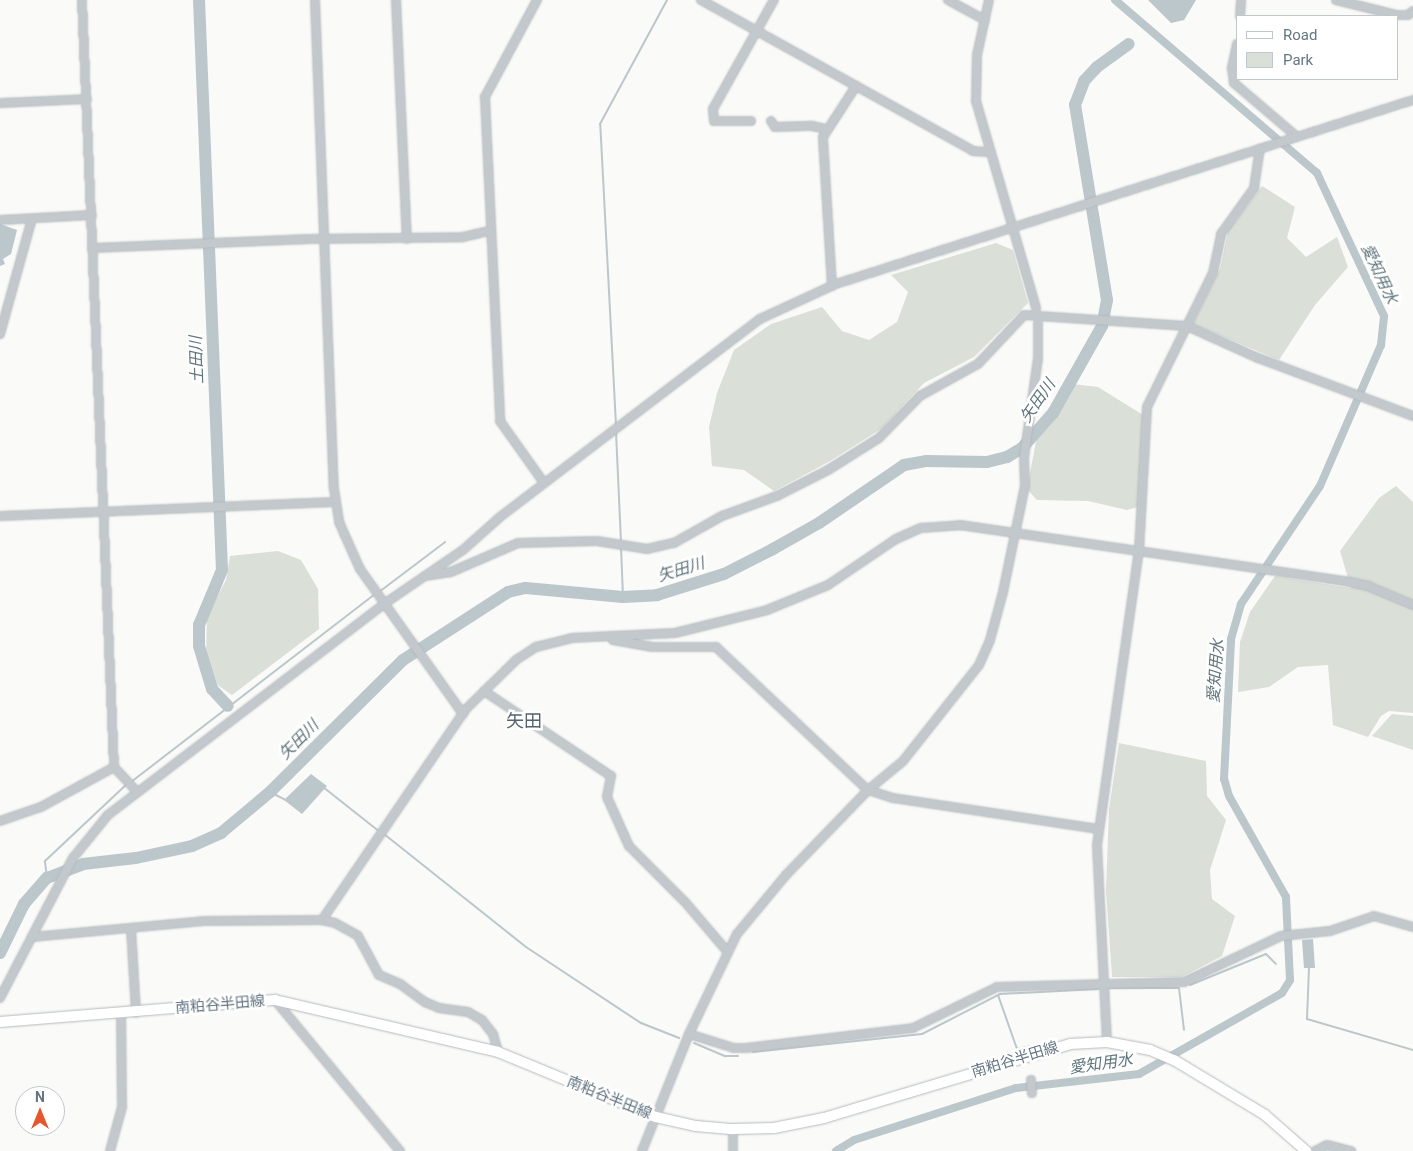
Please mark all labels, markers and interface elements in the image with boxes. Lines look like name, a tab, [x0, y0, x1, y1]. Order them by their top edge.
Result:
legend	[1236, 15, 1398, 80]
text: Road	[1283, 26, 1317, 44]
text: Park	[1283, 51, 1313, 69]
water label: 愛知用水	[1357, 241, 1401, 307]
water label: 土田川	[187, 336, 207, 384]
water label: 矢田川	[1016, 376, 1060, 426]
water label: 矢田川	[655, 554, 707, 586]
water label: 愛知用水	[1204, 638, 1228, 704]
district label: 矢田	[506, 710, 542, 732]
water label: 矢田川	[275, 716, 323, 764]
street label: 南粕谷半田線	[174, 992, 266, 1018]
street label: 南粕谷半田線	[969, 1038, 1061, 1082]
water label: 愛知用水	[1068, 1050, 1134, 1078]
street label: 南粕谷半田線	[564, 1073, 654, 1123]
north arrow	[15, 1086, 65, 1136]
text: N	[35, 1089, 45, 1105]

